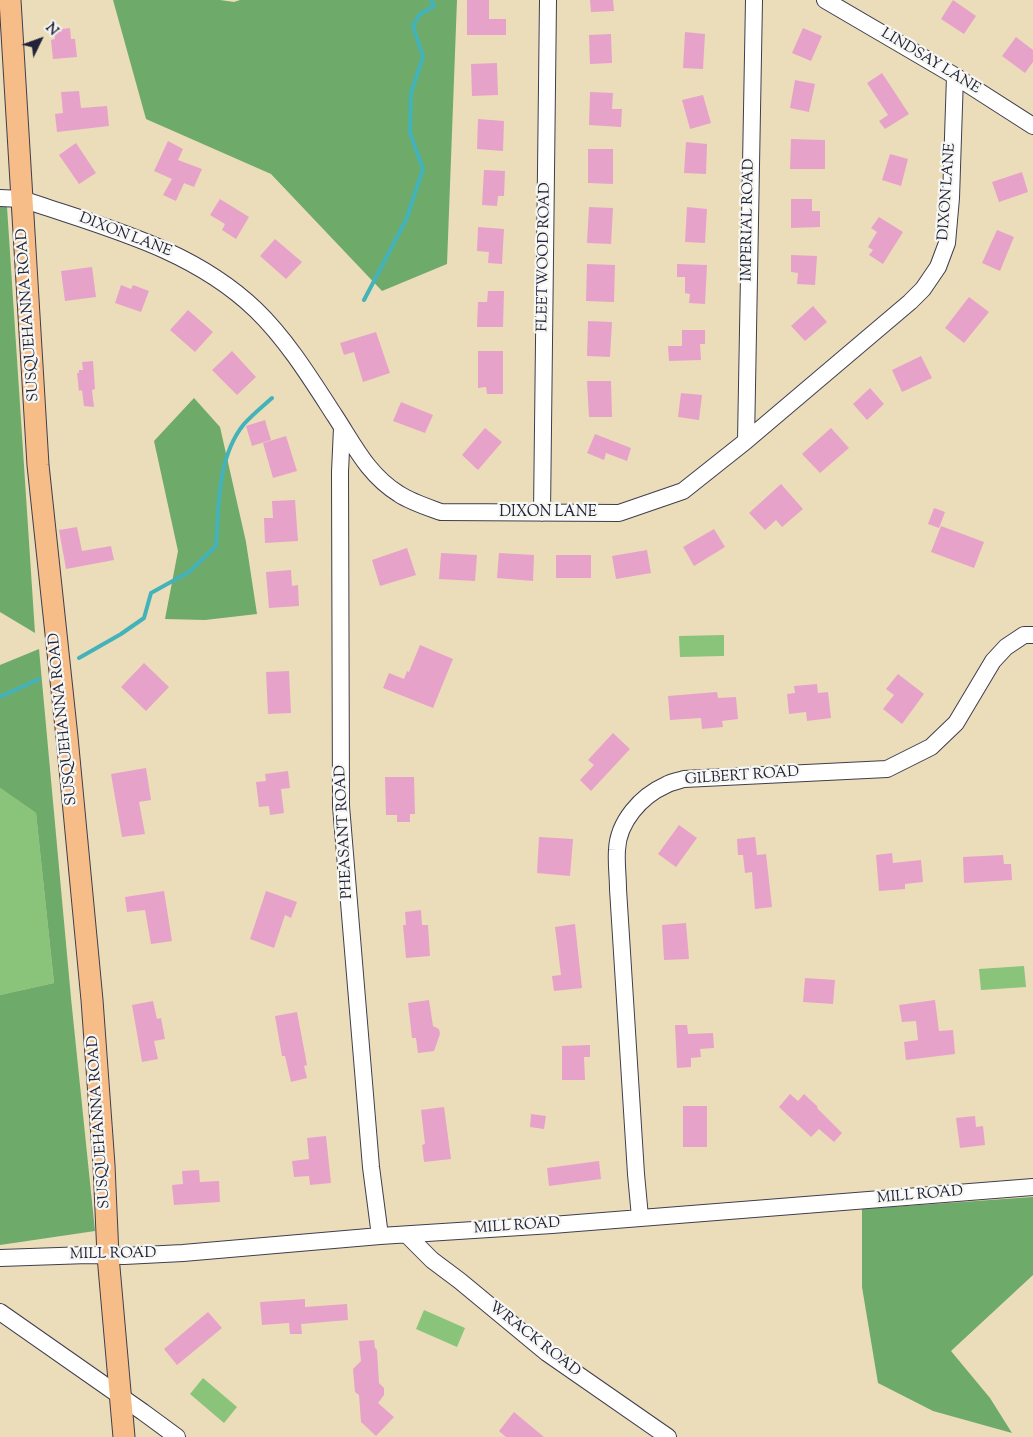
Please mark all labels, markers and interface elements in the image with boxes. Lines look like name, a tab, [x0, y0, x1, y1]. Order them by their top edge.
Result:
north arrow	[15, 15, 65, 65]
text: N	[40, 19, 62, 41]
street label: LINDSAY LANE	[877, 25, 983, 99]
street label: DIXON LANE	[936, 143, 960, 241]
street label: IMPERIAL ROAD	[739, 158, 759, 282]
street label: FLEETWOOD ROAD	[535, 182, 555, 332]
street label: DIXON LANE	[76, 210, 174, 262]
street label: SUSQUEHANNA ROAD	[14, 228, 44, 402]
street label: DIXON LANE	[499, 504, 597, 522]
street label: SUSQUEHANNA ROAD	[46, 632, 82, 806]
street label: GILBERT ROAD	[684, 764, 800, 790]
street label: PHEASANT ROAD	[333, 765, 357, 899]
street label: SUSQUEHANNA ROAD	[85, 1035, 115, 1209]
street label: MILL ROAD	[876, 1183, 964, 1209]
street label: MILL ROAD	[473, 1215, 561, 1239]
street label: MILL ROAD	[70, 1245, 156, 1265]
street label: WRACK ROAD	[485, 1299, 583, 1381]

